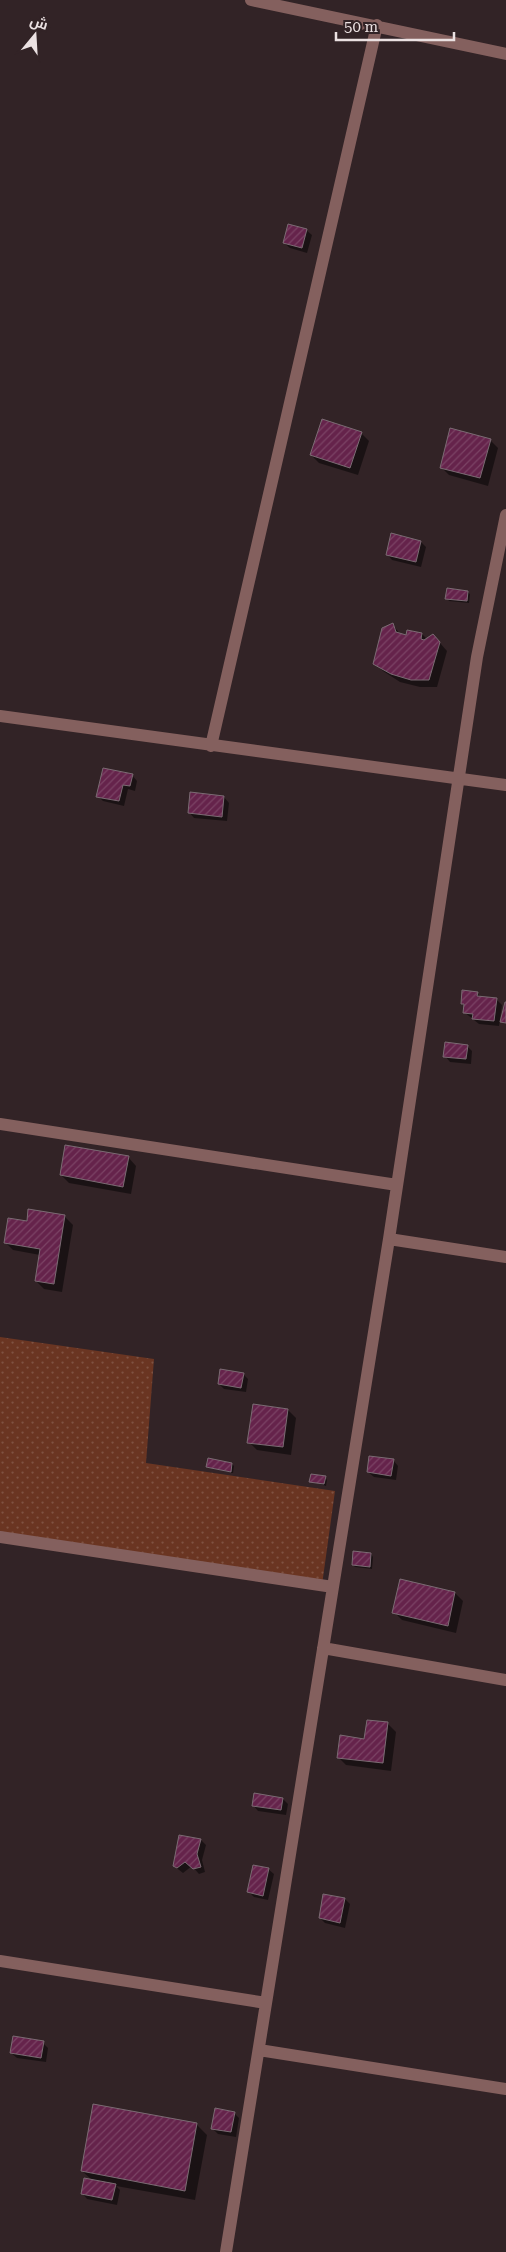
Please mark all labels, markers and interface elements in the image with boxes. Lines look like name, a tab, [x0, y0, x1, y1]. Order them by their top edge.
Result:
north arrow	[10, 10, 60, 60]
scale bar	[336, 10, 454, 42]
text: ش	[28, 12, 50, 34]
text: 50 m	[344, 18, 379, 36]

